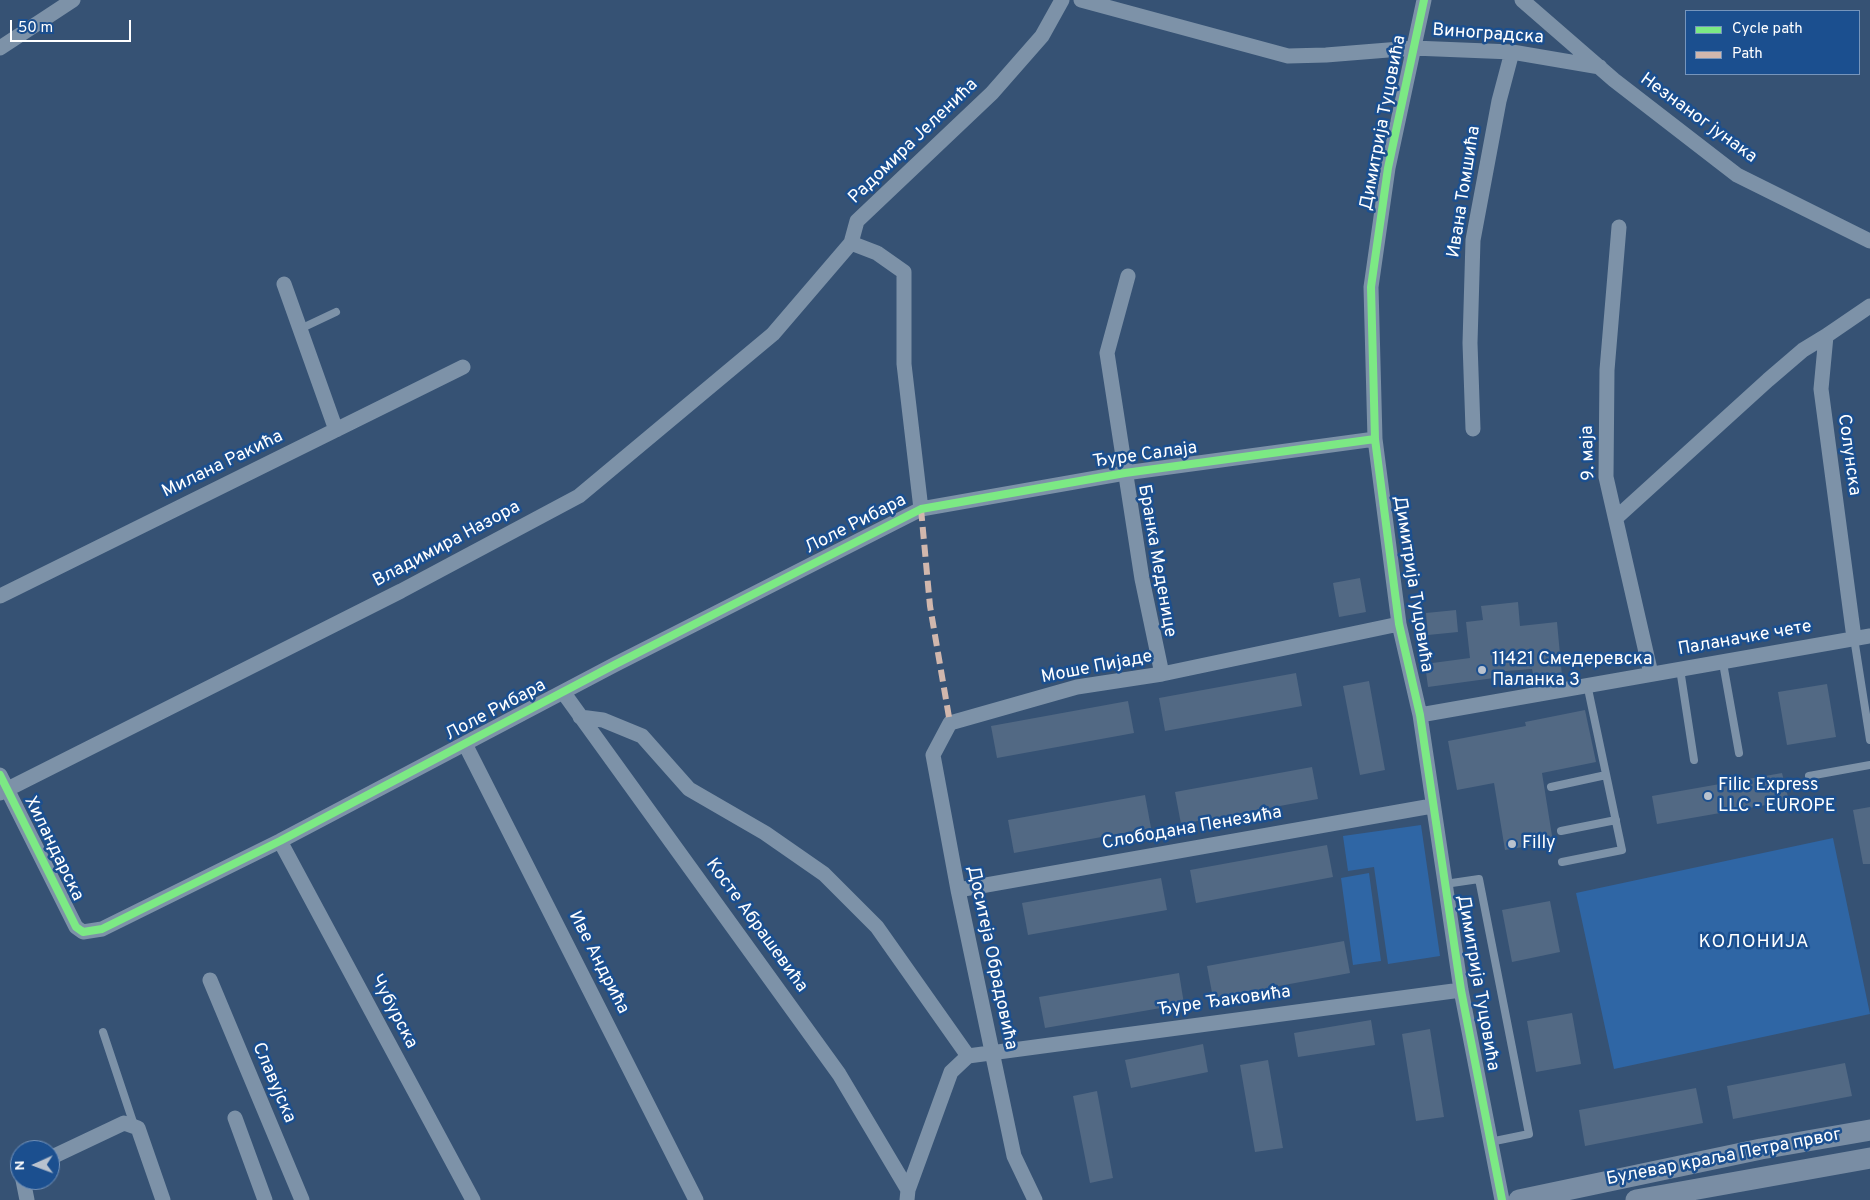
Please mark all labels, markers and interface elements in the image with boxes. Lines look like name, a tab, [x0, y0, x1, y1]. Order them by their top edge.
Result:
scale bar	[12, 10, 134, 42]
legend	[1685, 10, 1860, 75]
text: 50 m	[18, 19, 53, 38]
street label: Виноградска	[1432, 20, 1544, 50]
text: Cycle path	[1732, 20, 1803, 39]
street label: Димитрија Туцовића	[1356, 33, 1412, 213]
text: Path	[1732, 45, 1763, 64]
street label: Незнаног јунака	[1635, 69, 1761, 169]
street label: Радомира Јеленића	[845, 75, 983, 209]
street label: Ивана Томшића	[1444, 124, 1486, 260]
street label: Солунска	[1832, 413, 1864, 497]
street label: 9. маја	[1577, 425, 1601, 481]
street label: Милана Ракића	[159, 426, 287, 504]
street label: Ђуре Салаја	[1091, 438, 1199, 474]
street label: Бранка Меденице	[1132, 483, 1180, 639]
street label: Лоле Рибара	[802, 490, 910, 560]
street label: Димитрија Туцовића	[1387, 494, 1437, 674]
street label: Владимира Назора	[370, 497, 524, 593]
street label: Паланачке чете	[1677, 617, 1813, 661]
street label: Моше Пијаде	[1040, 647, 1154, 689]
place label: 11421 Смедеревска Паланка 3	[1492, 649, 1653, 692]
marker: 11421 Смедеревска Паланка 3	[1476, 664, 1488, 676]
street label: Лоле Рибара	[442, 675, 550, 747]
place label: Filic Express LLC - EUROPE	[1718, 775, 1835, 818]
marker: Filic Express LLC - EUROPE	[1702, 790, 1714, 802]
street label: Хиландарска	[18, 793, 88, 905]
street label: Слободана Пенезића	[1100, 803, 1284, 855]
place label: Filly	[1522, 833, 1556, 855]
marker: Filly	[1506, 838, 1518, 850]
street label: Косте Абрашевића	[700, 855, 812, 997]
street label: Доситеја Обрадовића	[961, 864, 1021, 1052]
street label: Димитрија Туцовића	[1451, 893, 1503, 1073]
street label: Иве Андрића	[563, 908, 633, 1018]
district label: КОЛОНИЈА	[1697, 932, 1811, 954]
street label: Чубурска	[365, 971, 421, 1053]
street label: Ђуре Ђаковића	[1156, 982, 1292, 1022]
street label: Славујска	[246, 1040, 300, 1126]
street label: Булевар краља Петра првог	[1605, 1125, 1843, 1191]
north arrow	[10, 1140, 60, 1190]
text: N	[12, 1160, 29, 1171]

